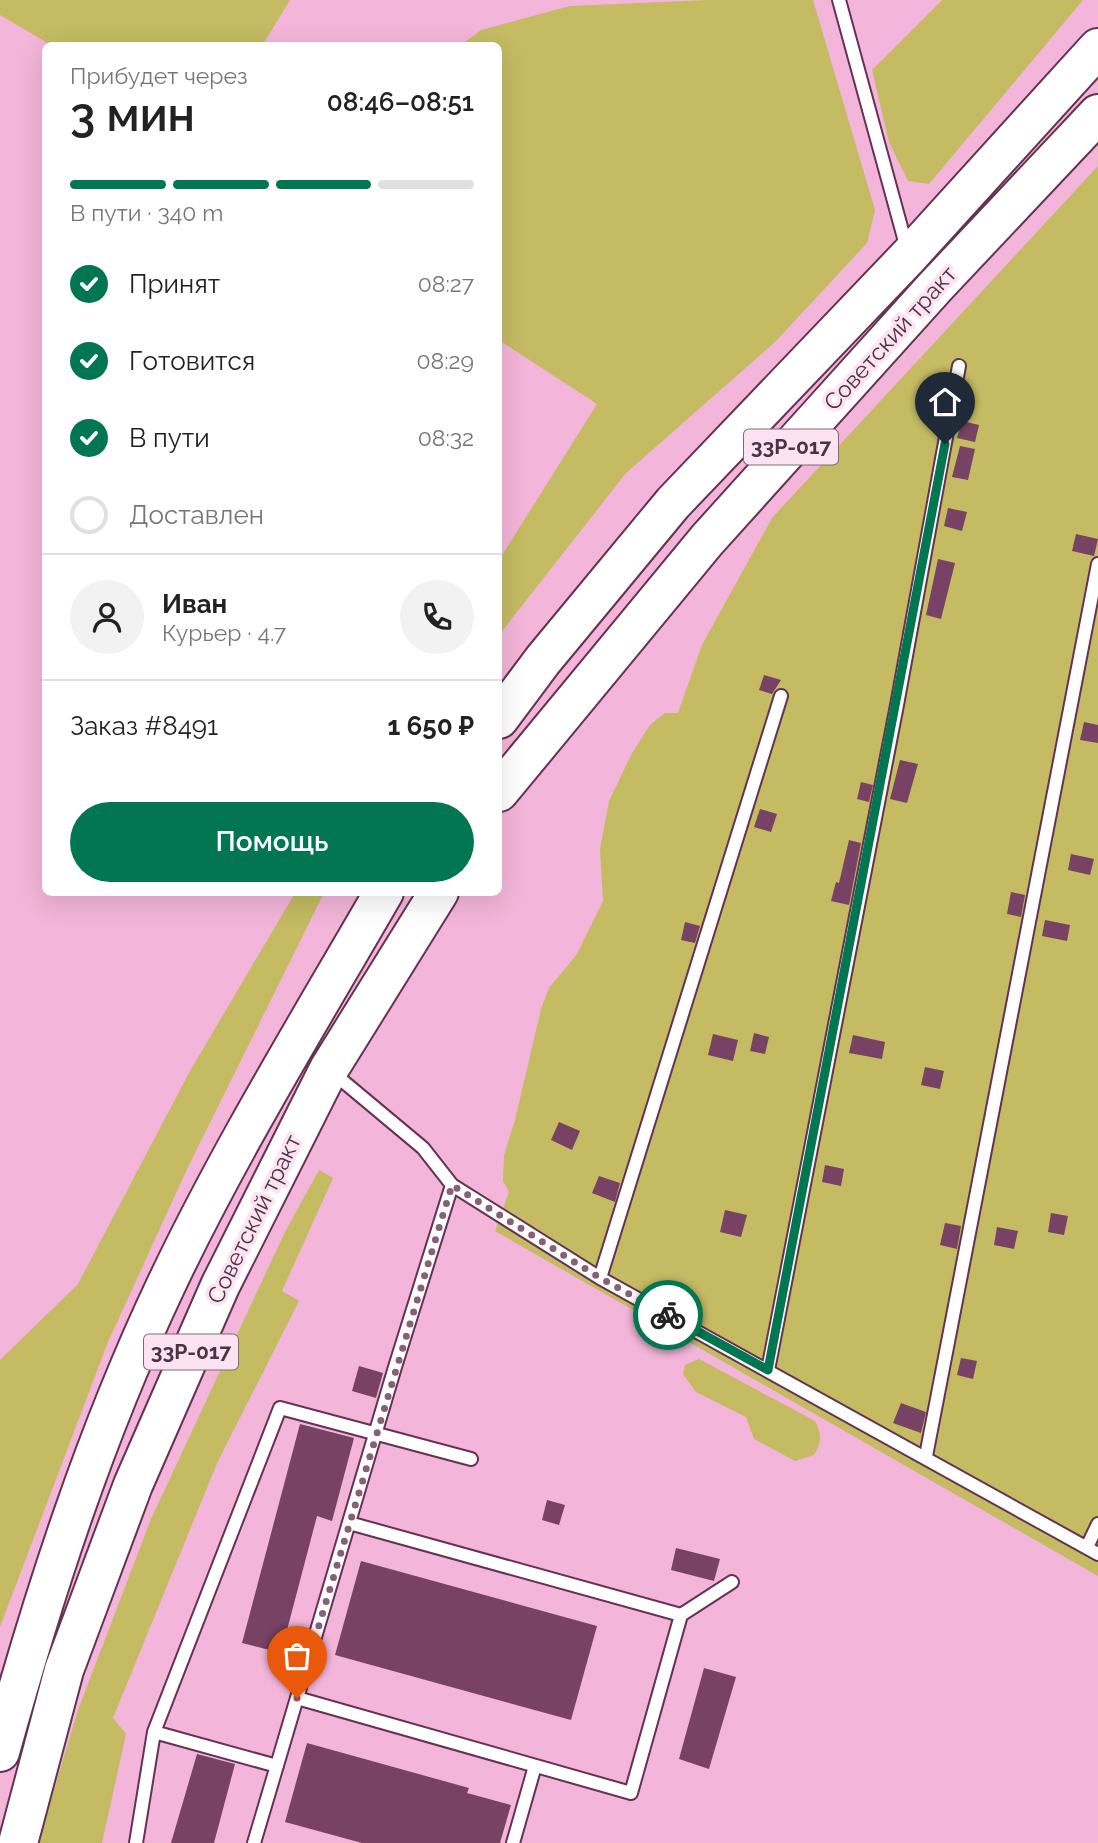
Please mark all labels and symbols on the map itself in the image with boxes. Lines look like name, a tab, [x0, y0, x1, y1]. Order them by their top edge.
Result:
street label: Советский тракт	[818, 260, 961, 415]
pin	[915, 372, 975, 444]
road number: 33Р-017	[744, 430, 838, 464]
street label: Советский тракт	[201, 1130, 306, 1308]
courier	[633, 1280, 703, 1350]
road number: 33Р-017	[144, 1334, 238, 1370]
pin	[267, 1626, 327, 1698]

